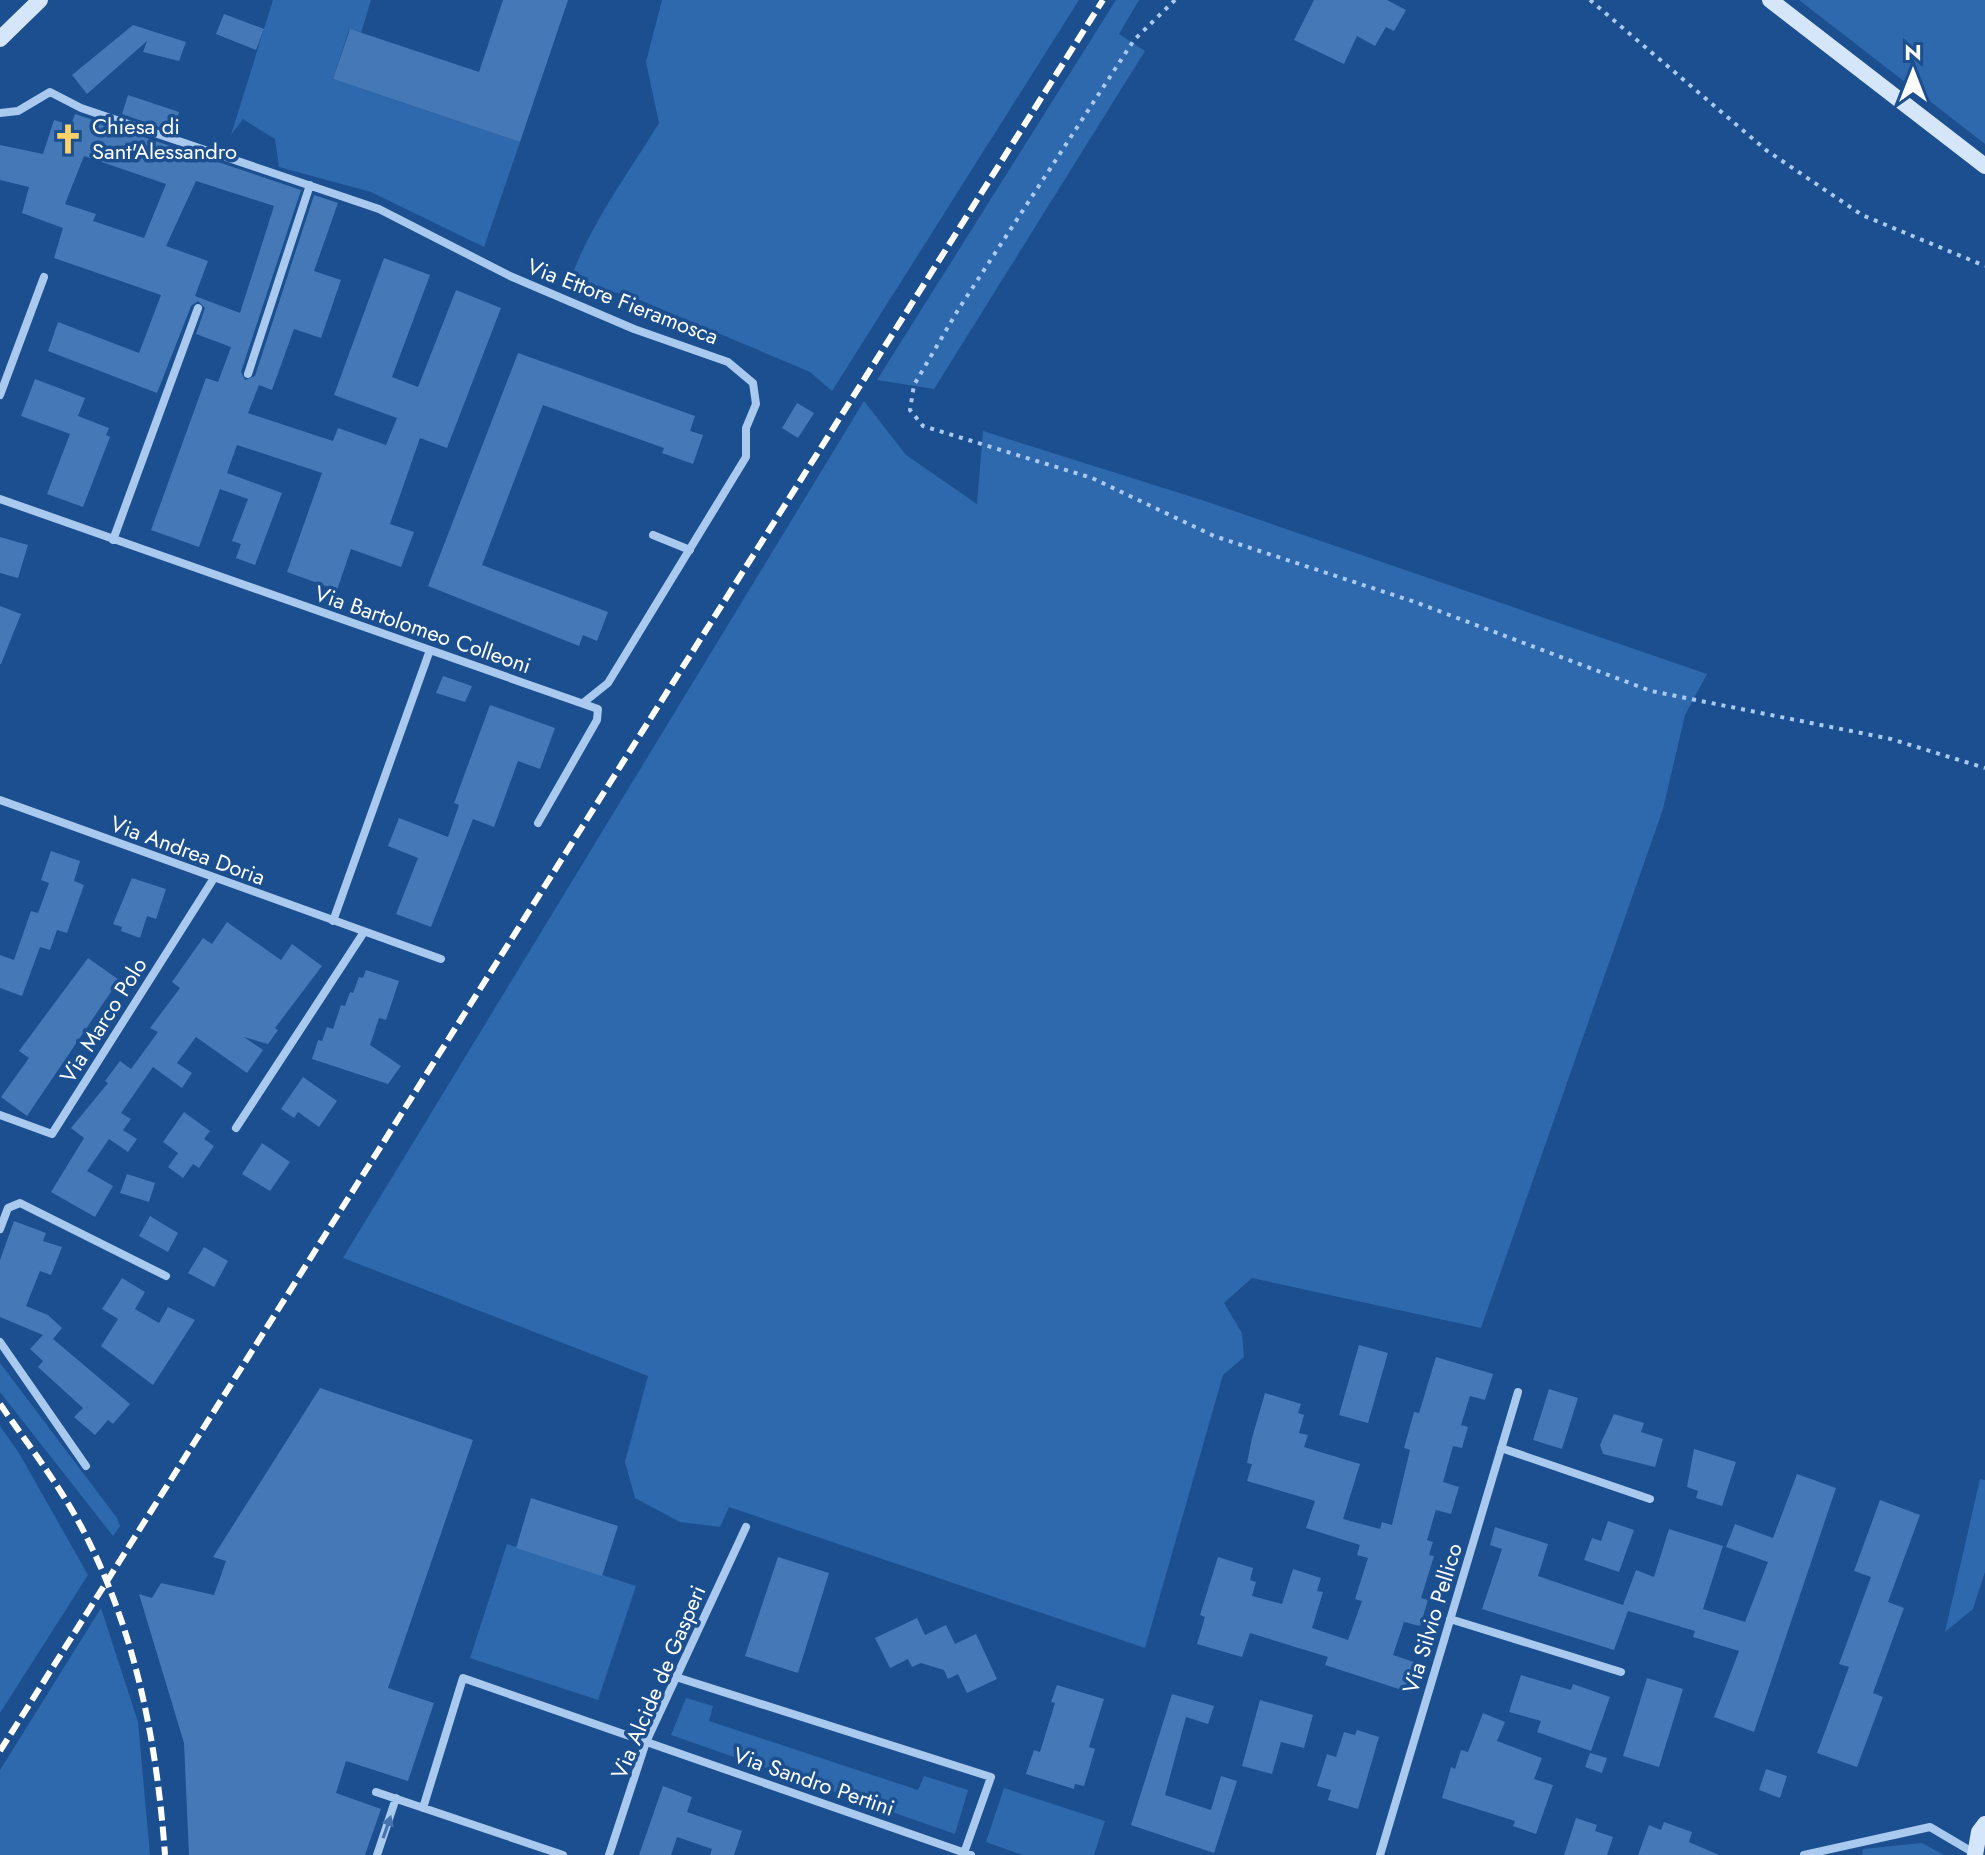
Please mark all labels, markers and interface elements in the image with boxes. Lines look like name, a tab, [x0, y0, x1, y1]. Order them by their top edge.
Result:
north arrow	[1873, 32, 1953, 112]
text: N	[1904, 36, 1922, 68]
place label: Chiesa di Sant'Alessandro	[92, 110, 237, 167]
church icon: Chiesa di Sant'Alessandro	[51, 122, 85, 156]
street label: Via Ettore Fieramosca	[523, 250, 723, 352]
street label: Via Bartolomeo Colleoni	[310, 577, 536, 681]
street label: Via Andrea Doria	[106, 807, 270, 893]
street label: Via Marco Polo	[52, 951, 154, 1089]
street label: Via Silvio Pellico	[1394, 1539, 1470, 1697]
street label: Via Alcide de Gasperi	[603, 1580, 713, 1784]
street label: Via Sandro Pertini	[729, 1738, 899, 1824]
one-way arrow	[381, 1815, 393, 1839]

